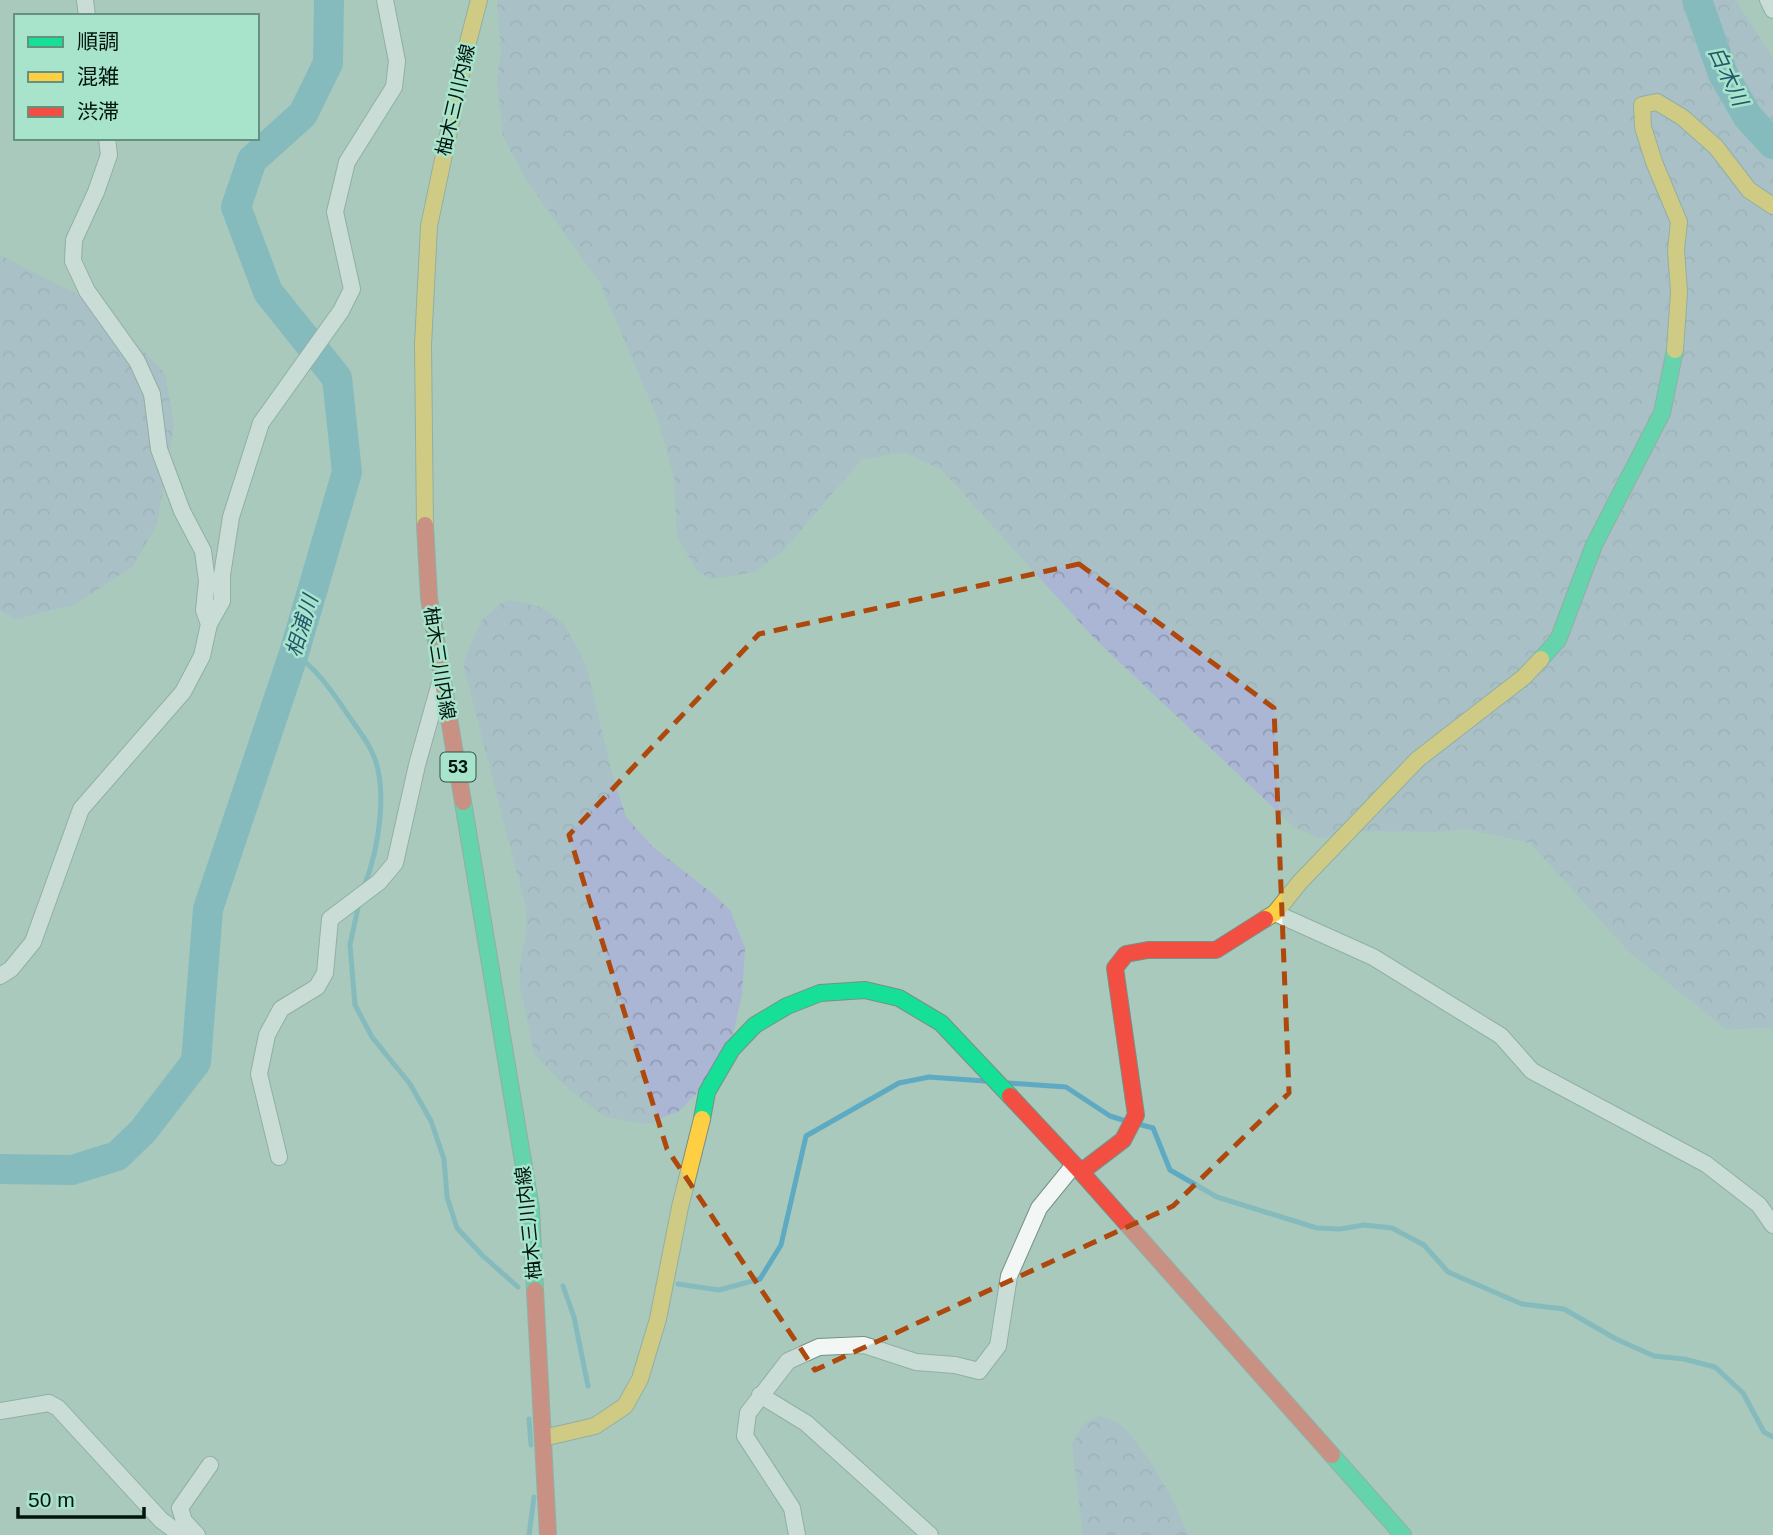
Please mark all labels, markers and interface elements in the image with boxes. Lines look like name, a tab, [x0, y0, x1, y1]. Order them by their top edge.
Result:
legend	[14, 14, 259, 140]
text: 順調	[77, 30, 119, 53]
street label: 柚木三川内線	[432, 42, 479, 158]
water label: 白木川	[1705, 42, 1753, 111]
text: 混雑	[77, 65, 119, 88]
text: 渋滞	[77, 100, 119, 123]
water label: 相浦川	[281, 590, 322, 659]
street label: 柚木三川内線	[420, 605, 459, 721]
road number: 53	[440, 752, 476, 782]
street label: 柚木三川内線	[512, 1165, 545, 1281]
scale bar	[18, 1476, 144, 1520]
text: 50 m	[28, 1488, 75, 1511]

